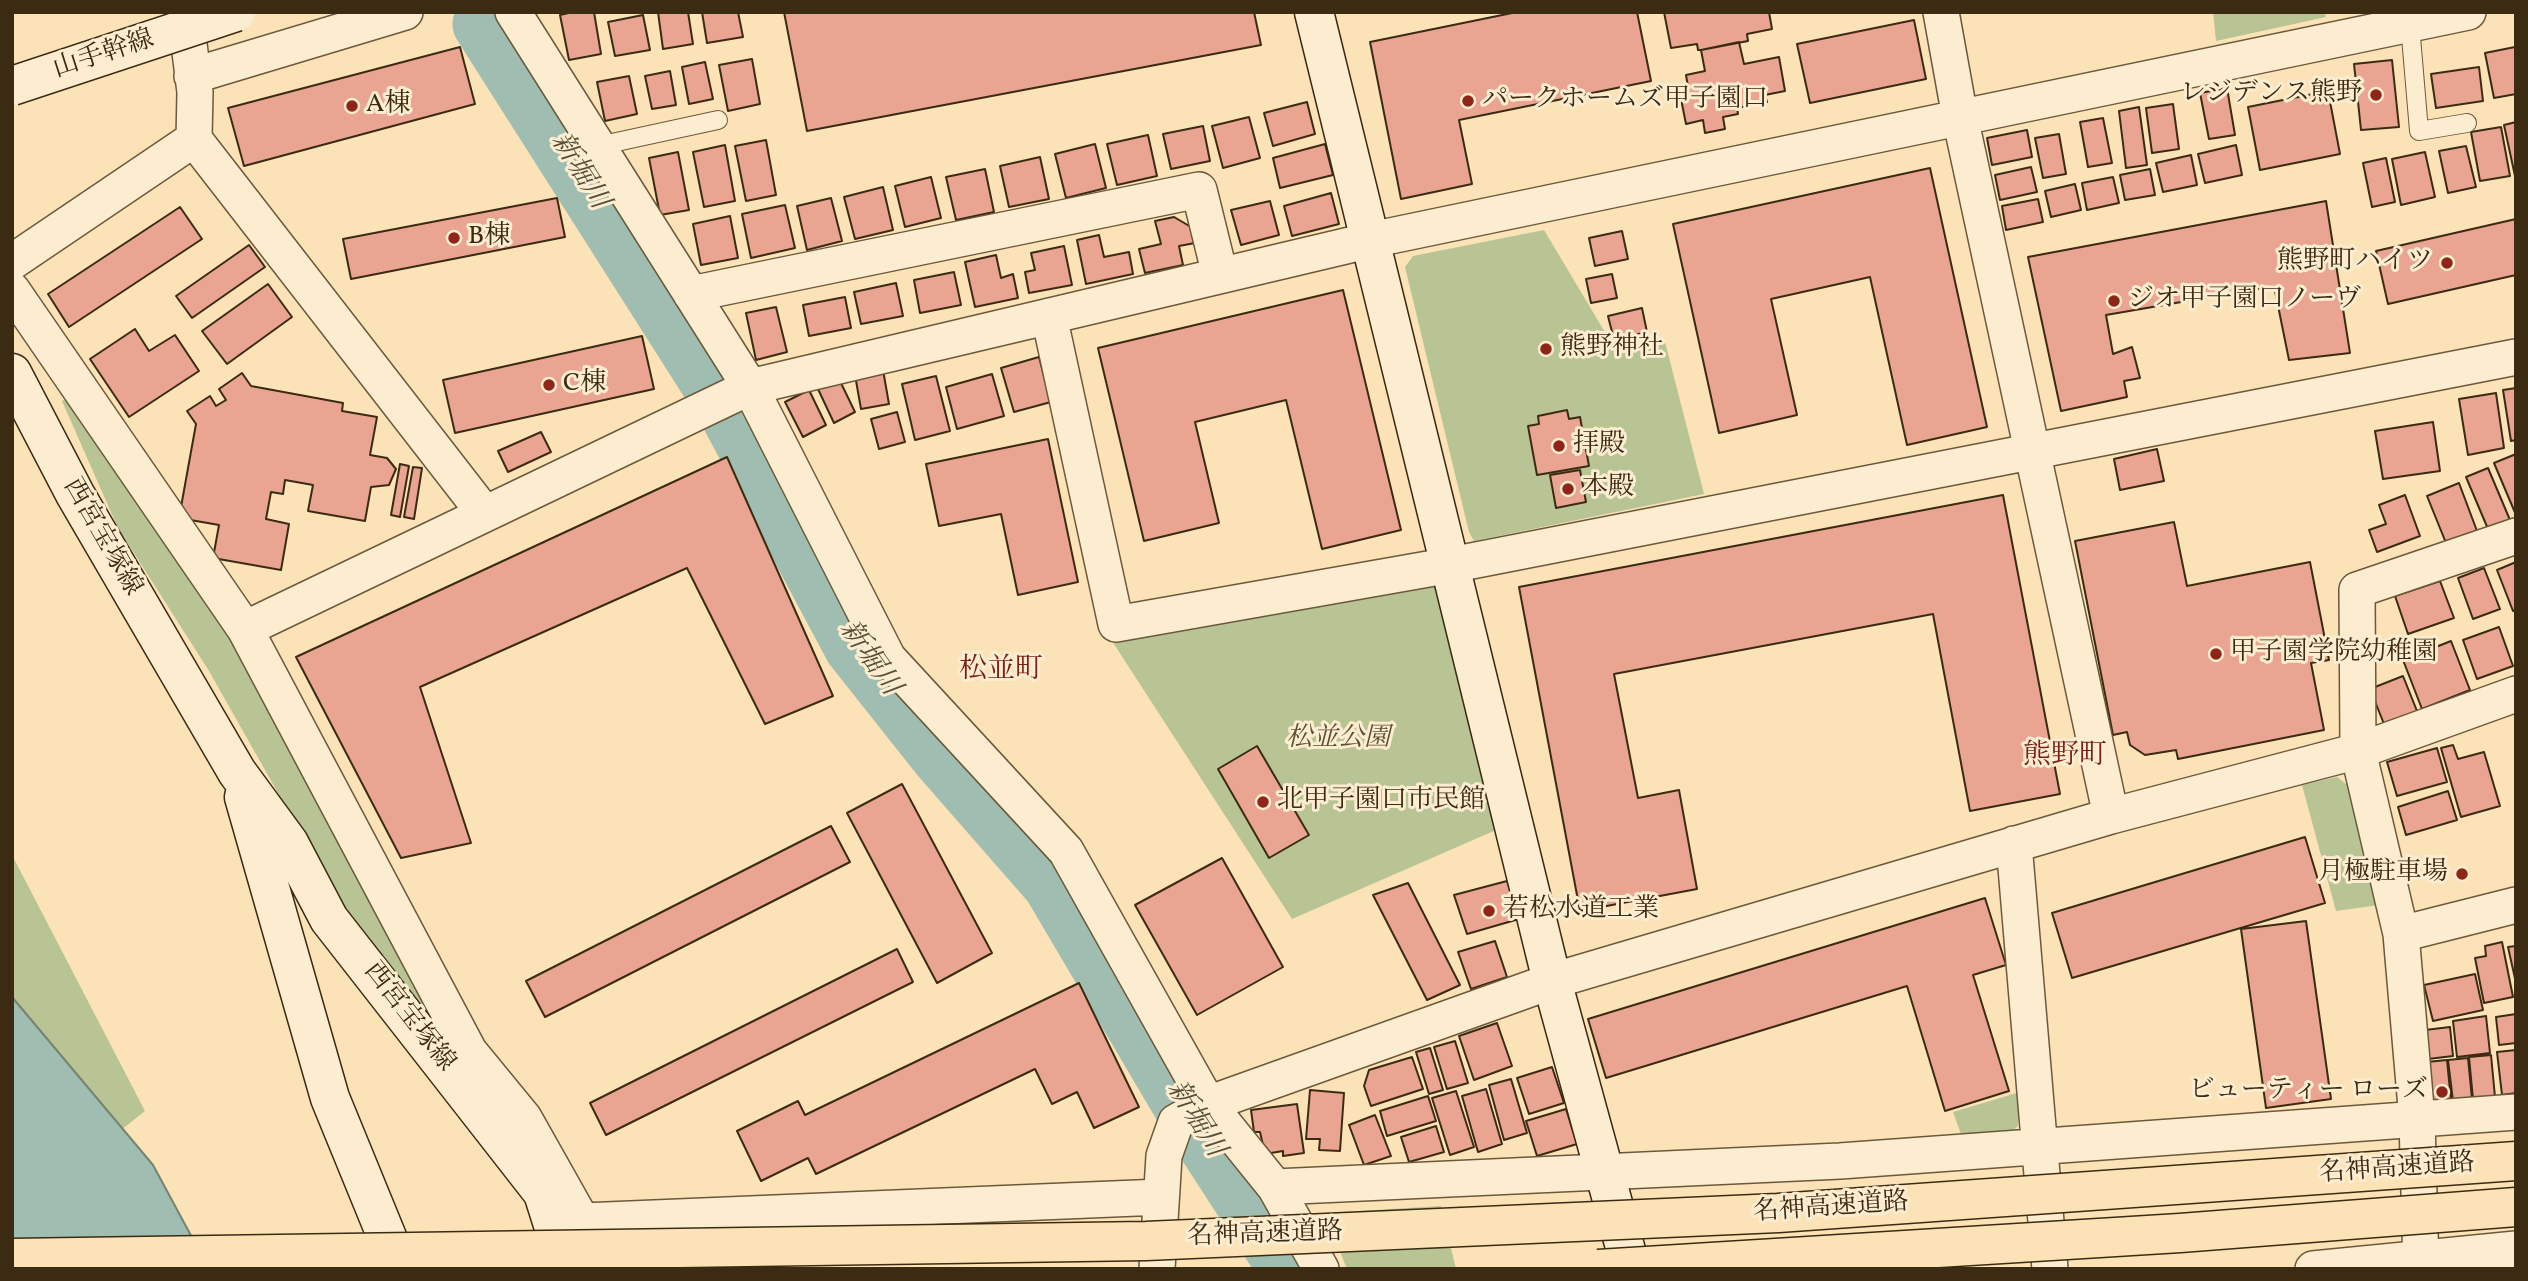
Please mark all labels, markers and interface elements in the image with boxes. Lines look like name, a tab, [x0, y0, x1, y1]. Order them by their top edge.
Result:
street label: 山手幹線	[50, 25, 158, 87]
place label: レジデンス熊野	[2180, 79, 2362, 111]
place label: パークホームズ甲子園口	[1482, 85, 1768, 117]
marker: レジデンス熊野	[2368, 87, 2384, 103]
place label: A棟	[366, 90, 410, 122]
marker: パークホームズ甲子園口	[1460, 93, 1476, 109]
marker: A棟	[344, 98, 360, 114]
water label: 新堀川	[541, 127, 615, 217]
place label: B棟	[468, 222, 510, 254]
marker: B棟	[446, 230, 462, 246]
place label: 熊野町ハイツ	[2277, 247, 2433, 279]
marker: 熊野町ハイツ	[2439, 255, 2455, 271]
place label: ジオ甲子園口ノーヴ	[2128, 285, 2361, 317]
marker: ジオ甲子園口ノーヴ	[2106, 293, 2122, 309]
place label: 熊野神社	[1560, 333, 1664, 365]
marker: 熊野神社	[1538, 341, 1554, 357]
place label: C棟	[563, 369, 606, 401]
marker: C棟	[541, 377, 557, 393]
place label: 拝殿	[1573, 430, 1625, 462]
marker: 拝殿	[1551, 438, 1567, 454]
place label: 本殿	[1582, 473, 1634, 505]
street label: 西宮宝塚線	[55, 474, 147, 602]
marker: 本殿	[1560, 481, 1576, 497]
water label: 新堀川	[830, 615, 906, 703]
place label: 甲子園学院幼稚園	[2230, 638, 2438, 670]
marker: 甲子園学院幼稚園	[2208, 646, 2224, 662]
district label: 松並町	[959, 655, 1043, 689]
park label: 松並公園	[1286, 724, 1390, 756]
district label: 熊野町	[2023, 741, 2107, 775]
place label: 北甲子園口市民館	[1277, 786, 1485, 818]
marker: 北甲子園口市民館	[1255, 794, 1271, 810]
place label: 月極駐車場	[2318, 858, 2448, 890]
marker: 月極駐車場	[2454, 866, 2470, 882]
place label: 若松水道工業	[1503, 895, 1659, 927]
marker: 若松水道工業	[1481, 903, 1497, 919]
street label: 西宮宝塚線	[356, 957, 460, 1079]
water label: 新堀川	[1157, 1075, 1231, 1165]
place label: ビューティー ローズ	[2189, 1076, 2428, 1108]
marker: ビューティー ローズ	[2434, 1084, 2450, 1100]
street label: 名神高速道路	[2318, 1149, 2476, 1191]
street label: 名神高速道路	[1752, 1188, 1910, 1230]
street label: 名神高速道路	[1187, 1218, 1343, 1254]

